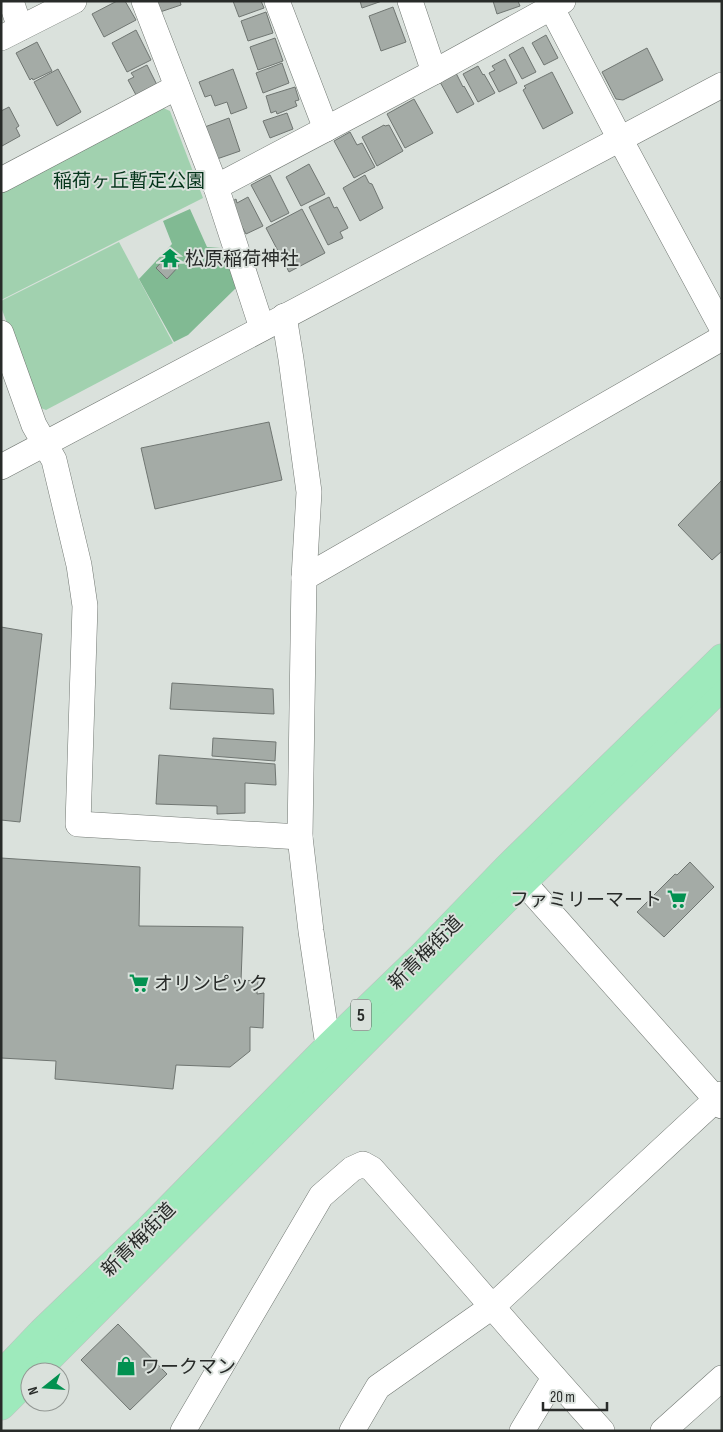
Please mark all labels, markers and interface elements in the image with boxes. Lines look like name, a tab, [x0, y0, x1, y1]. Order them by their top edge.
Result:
park label: 稲荷ヶ丘暫定公園	[53, 170, 205, 193]
temple icon: 松原稲荷神社	[159, 247, 181, 269]
place label: 松原稲荷神社	[185, 248, 299, 271]
supermarket icon: ファミリーマート	[666, 888, 688, 910]
place label: ファミリーマート	[510, 889, 662, 912]
street label: 新青梅街道	[384, 911, 468, 995]
supermarket icon: オリンピック	[128, 972, 150, 994]
place label: オリンピック	[154, 973, 268, 996]
road number: 5	[351, 1000, 371, 1030]
street label: 新青梅街道	[97, 1198, 181, 1282]
shop icon: ワークマン	[115, 1355, 137, 1377]
place label: ワークマン	[141, 1356, 236, 1379]
north arrow	[20, 1362, 70, 1412]
scale bar	[543, 1380, 607, 1412]
text: N	[24, 1385, 42, 1397]
text: 20 m	[550, 1388, 575, 1407]

